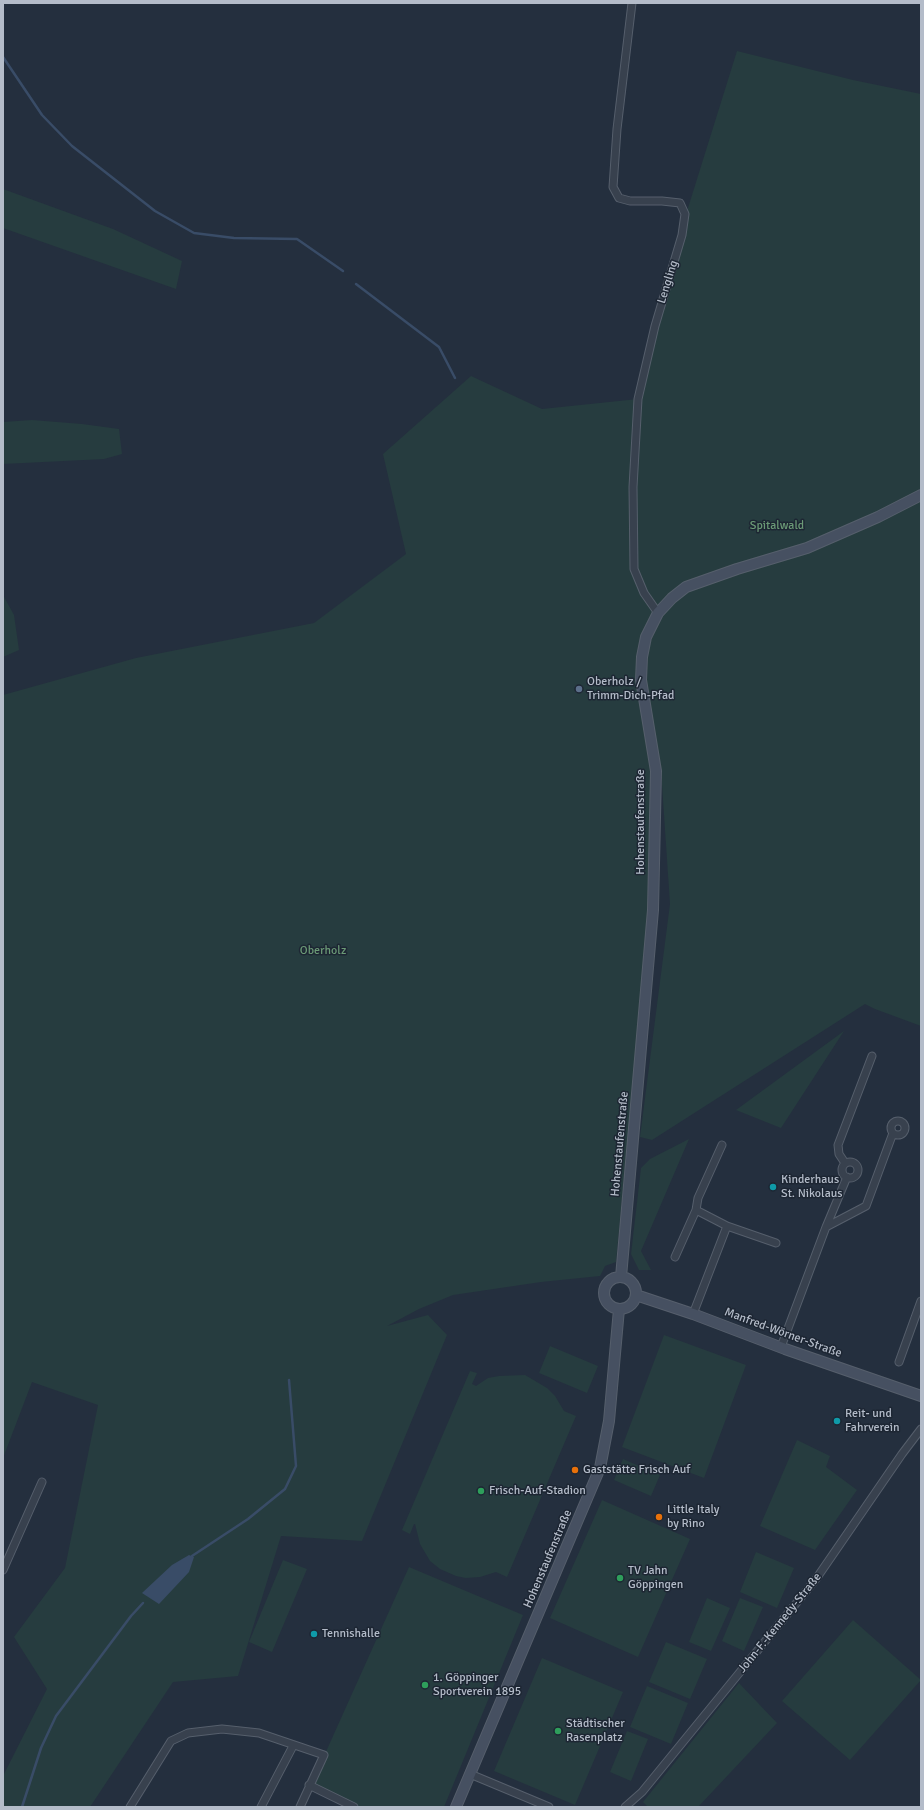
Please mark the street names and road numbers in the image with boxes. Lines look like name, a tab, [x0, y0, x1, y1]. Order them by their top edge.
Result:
street label: Lengling	[655, 259, 681, 305]
street label: Hohenstaufenstraße	[634, 769, 648, 875]
street label: Hohenstaufenstraße	[608, 1091, 632, 1197]
street label: Manfred-Wörner-Straße	[722, 1305, 844, 1361]
street label: Hohenstaufenstraße	[521, 1508, 575, 1610]
street label: John-F.-Kennedy-Straße	[735, 1570, 825, 1676]

